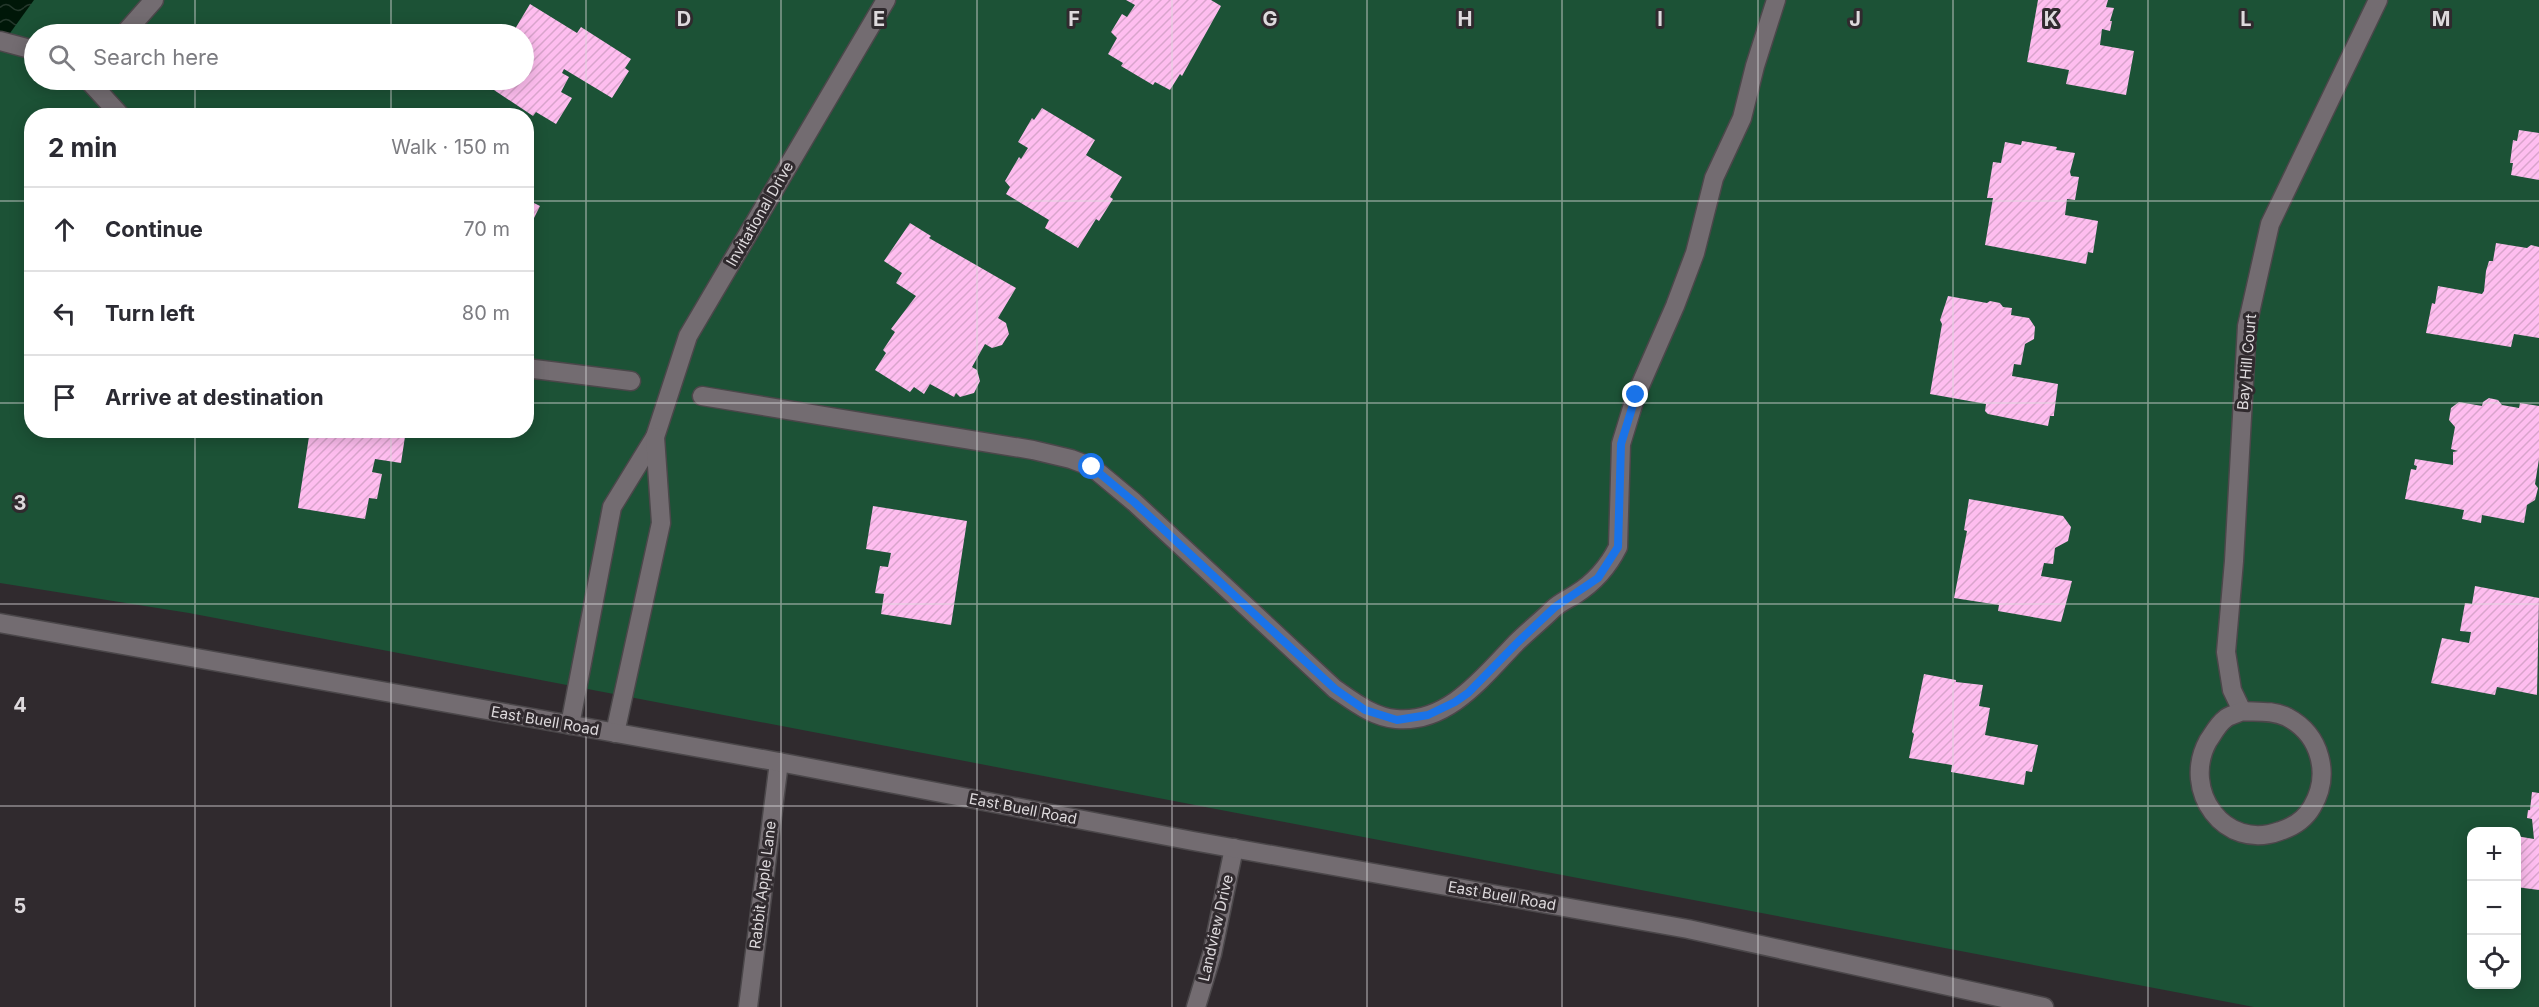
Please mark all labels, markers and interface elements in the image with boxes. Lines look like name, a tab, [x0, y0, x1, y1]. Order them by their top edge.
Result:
text: D	[677, 7, 691, 31]
text: E	[873, 7, 885, 31]
text: F	[1068, 7, 1080, 31]
text: G	[1262, 7, 1278, 31]
text: H	[1458, 7, 1472, 31]
text: I	[1657, 7, 1663, 31]
text: J	[1849, 7, 1861, 31]
text: K	[2044, 7, 2058, 31]
text: L	[2240, 7, 2252, 31]
text: M	[2432, 7, 2450, 31]
search box	[24, 24, 534, 90]
icon: search	[45, 41, 78, 74]
text: Search here	[93, 44, 219, 70]
text: 2 min	[48, 132, 118, 163]
text: Walk · 150 m	[391, 135, 510, 159]
street label: Invitational Drive	[722, 158, 797, 270]
icon: ahead	[48, 213, 81, 246]
text: Continue	[105, 216, 203, 242]
text: 70 m	[463, 217, 510, 241]
icon: left	[48, 297, 81, 330]
text: Turn left	[105, 300, 195, 326]
text: 80 m	[462, 301, 510, 325]
street label: Bay Hill Court	[2233, 313, 2260, 411]
icon: arrive	[48, 381, 81, 414]
route end	[1622, 381, 1648, 407]
text: Arrive at destination	[105, 384, 324, 410]
route start	[1078, 453, 1104, 479]
text: 3	[14, 491, 26, 515]
text: 4	[13, 693, 27, 717]
street label: East Buell Road	[489, 702, 601, 739]
street label: East Buell Road	[968, 789, 1079, 828]
street label: Rabbit Apple Lane	[745, 820, 780, 950]
map controls	[2467, 827, 2521, 989]
button: +	[2467, 827, 2521, 881]
street label: Landview Drive	[1194, 873, 1237, 983]
street label: East Buell Road	[1446, 877, 1558, 914]
button: −	[2467, 881, 2521, 935]
text: 5	[14, 894, 26, 918]
button: locate	[2467, 935, 2521, 989]

